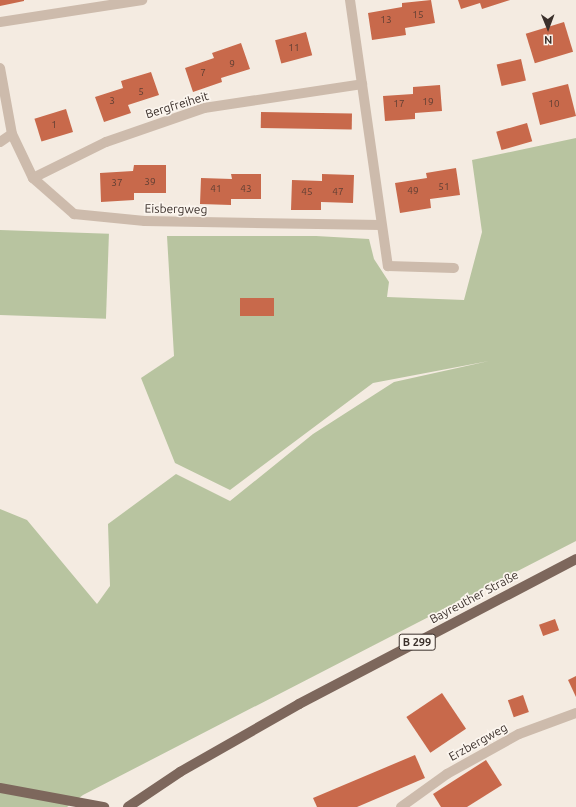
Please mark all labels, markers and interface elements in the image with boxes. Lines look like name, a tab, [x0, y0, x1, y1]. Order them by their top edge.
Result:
north arrow	[528, 8, 568, 48]
house number: 15	[412, 9, 424, 21]
house number: 13	[380, 14, 392, 26]
text: N	[544, 34, 552, 46]
house number: 11	[288, 42, 300, 54]
house number: 9	[229, 58, 235, 70]
house number: 7	[200, 67, 206, 79]
house number: 5	[138, 86, 144, 98]
street label: Bergfreiheit	[144, 89, 210, 121]
house number: 3	[109, 95, 115, 107]
house number: 19	[422, 96, 434, 108]
house number: 17	[393, 98, 405, 110]
house number: 10	[548, 98, 560, 110]
house number: 1	[51, 119, 57, 131]
house number: 39	[144, 176, 156, 188]
house number: 37	[111, 177, 123, 189]
house number: 51	[438, 181, 450, 193]
house number: 41	[210, 183, 222, 195]
house number: 43	[240, 183, 252, 195]
house number: 49	[407, 185, 419, 197]
house number: 45	[301, 186, 313, 198]
house number: 47	[332, 186, 344, 198]
street label: Eisbergweg	[145, 201, 207, 217]
street label: Bayreuther Straße	[427, 567, 521, 627]
road number: B 299	[398, 633, 436, 651]
street label: Erzbergweg	[446, 720, 510, 764]

